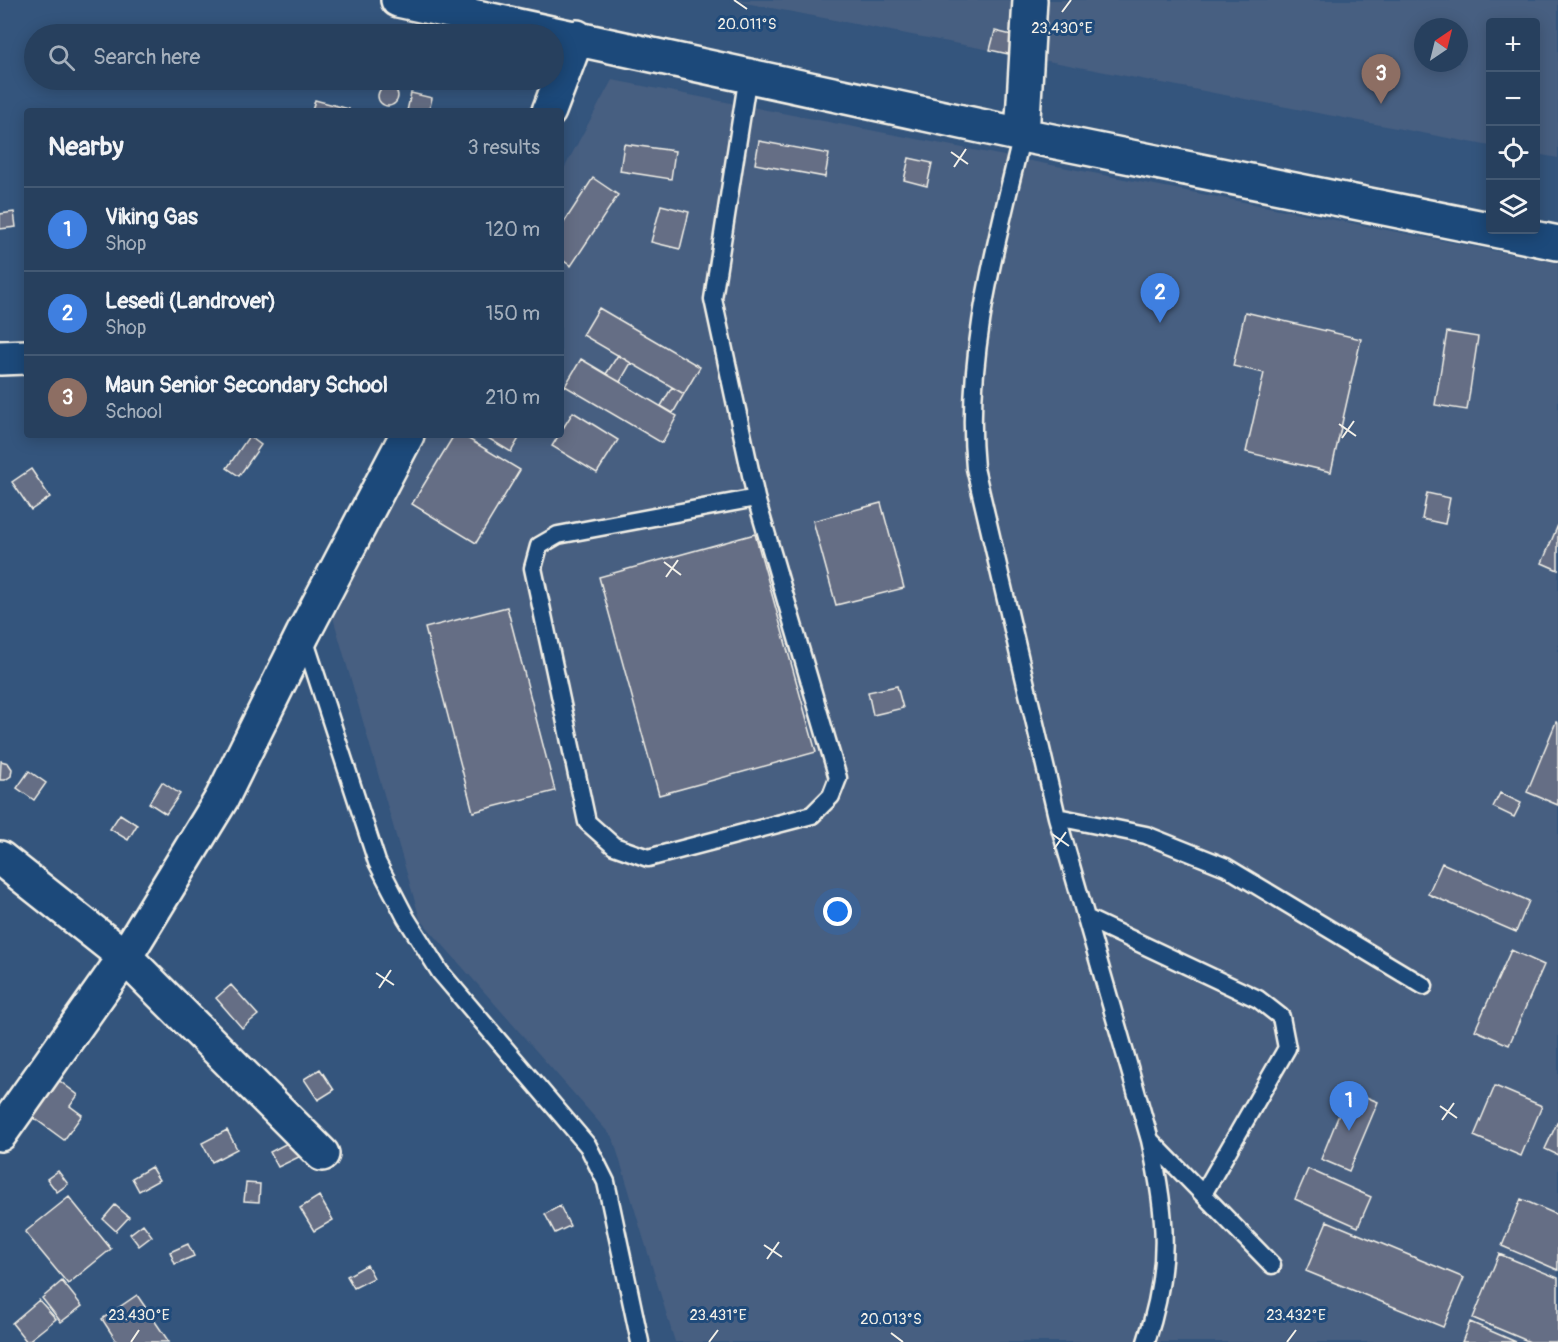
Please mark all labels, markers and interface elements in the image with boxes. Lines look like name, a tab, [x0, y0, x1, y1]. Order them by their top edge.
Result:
text: 20.011°S	[717, 15, 777, 34]
north arrow	[1414, 18, 1468, 72]
map controls	[1486, 18, 1540, 234]
button: +	[1486, 18, 1540, 72]
text: 23.430°E	[1031, 19, 1093, 38]
search box	[24, 24, 564, 90]
icon: search	[45, 41, 78, 74]
text: Search here	[93, 43, 200, 71]
pin: 3	[1362, 54, 1400, 104]
button: −	[1486, 72, 1540, 126]
button: locate	[1486, 126, 1540, 180]
text: Nearby	[48, 131, 124, 163]
text: 3 results	[468, 135, 540, 160]
button: layers	[1486, 180, 1540, 234]
text: Viking Gas	[105, 203, 198, 231]
text: 1	[64, 217, 71, 242]
text: 120 m	[485, 217, 540, 242]
text: Shop	[105, 231, 146, 256]
pin: 2	[1140, 274, 1180, 323]
text: Lesedi (Landrover)	[105, 287, 276, 315]
text: 2	[62, 301, 73, 326]
text: 150 m	[486, 301, 540, 326]
text: Shop	[105, 315, 146, 340]
text: Maun Senior Secondary School	[105, 371, 388, 399]
text: 3	[62, 385, 73, 410]
text: 210 m	[485, 385, 540, 410]
text: School	[105, 399, 162, 424]
your location	[823, 897, 852, 926]
pin: 1	[1330, 1082, 1368, 1131]
text: 23.430°E	[108, 1306, 170, 1325]
text: 23.431°E	[690, 1306, 747, 1325]
text: 23.432°E	[1266, 1306, 1326, 1325]
text: 20.013°S	[860, 1310, 922, 1329]

